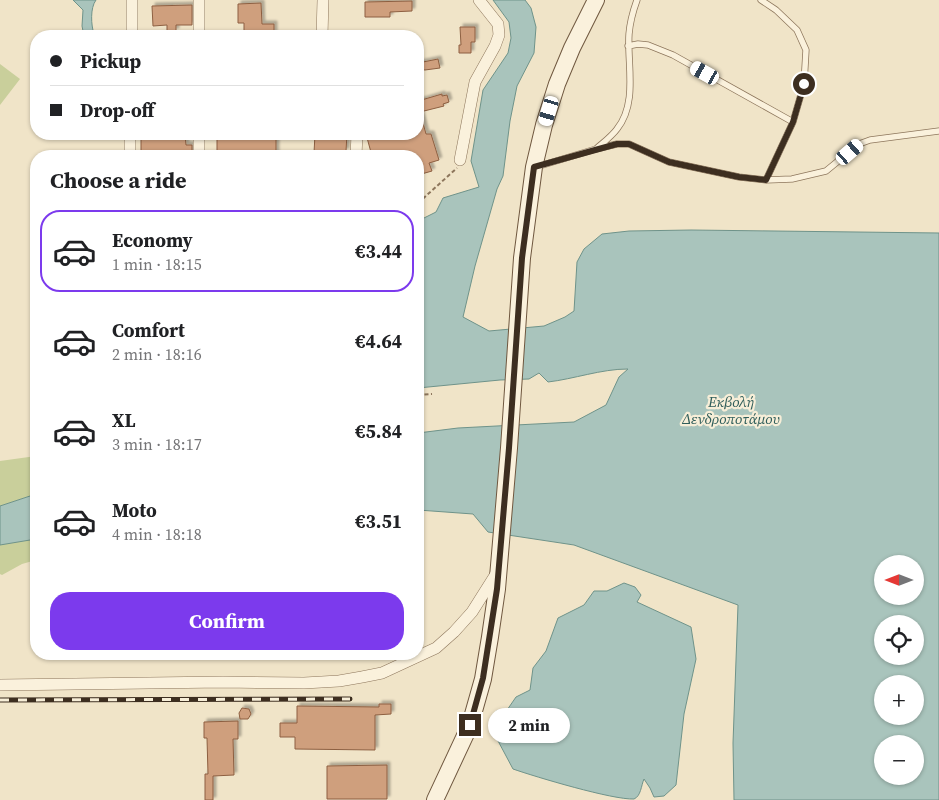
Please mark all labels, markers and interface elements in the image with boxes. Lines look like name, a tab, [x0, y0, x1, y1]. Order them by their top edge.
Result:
text: Pickup	[80, 48, 141, 74]
car	[688, 59, 721, 87]
route start	[793, 73, 815, 95]
car	[537, 94, 560, 128]
text: Drop-off	[80, 97, 154, 123]
car	[833, 136, 866, 168]
text: Choose a ride	[50, 165, 187, 195]
text: Economy	[112, 227, 193, 253]
icon: car	[52, 229, 97, 274]
text: €3.44	[355, 238, 402, 264]
text: 1 min · 18:15	[112, 253, 202, 275]
text: Comfort	[112, 317, 185, 343]
icon: car	[52, 319, 97, 364]
text: €4.64	[355, 328, 402, 354]
text: 2 min · 18:16	[112, 343, 202, 365]
water label: Εκβολή Δενδροποτάμου	[681, 391, 780, 429]
text: XL	[112, 407, 135, 433]
icon: car	[52, 409, 97, 454]
text: €5.84	[355, 418, 402, 444]
text: 3 min · 18:17	[112, 433, 202, 455]
text: Moto	[112, 497, 157, 523]
icon: car	[52, 499, 97, 544]
text: €3.51	[355, 508, 402, 534]
text: 4 min · 18:18	[112, 523, 202, 545]
north arrow	[874, 555, 924, 605]
map controls	[874, 555, 924, 785]
button: Confirm	[50, 592, 404, 650]
button: locate	[874, 615, 924, 665]
button: +	[874, 675, 924, 725]
callout: 2 min	[488, 708, 570, 742]
route end	[459, 714, 481, 736]
text: 2 min	[508, 714, 550, 736]
button: −	[874, 735, 924, 785]

